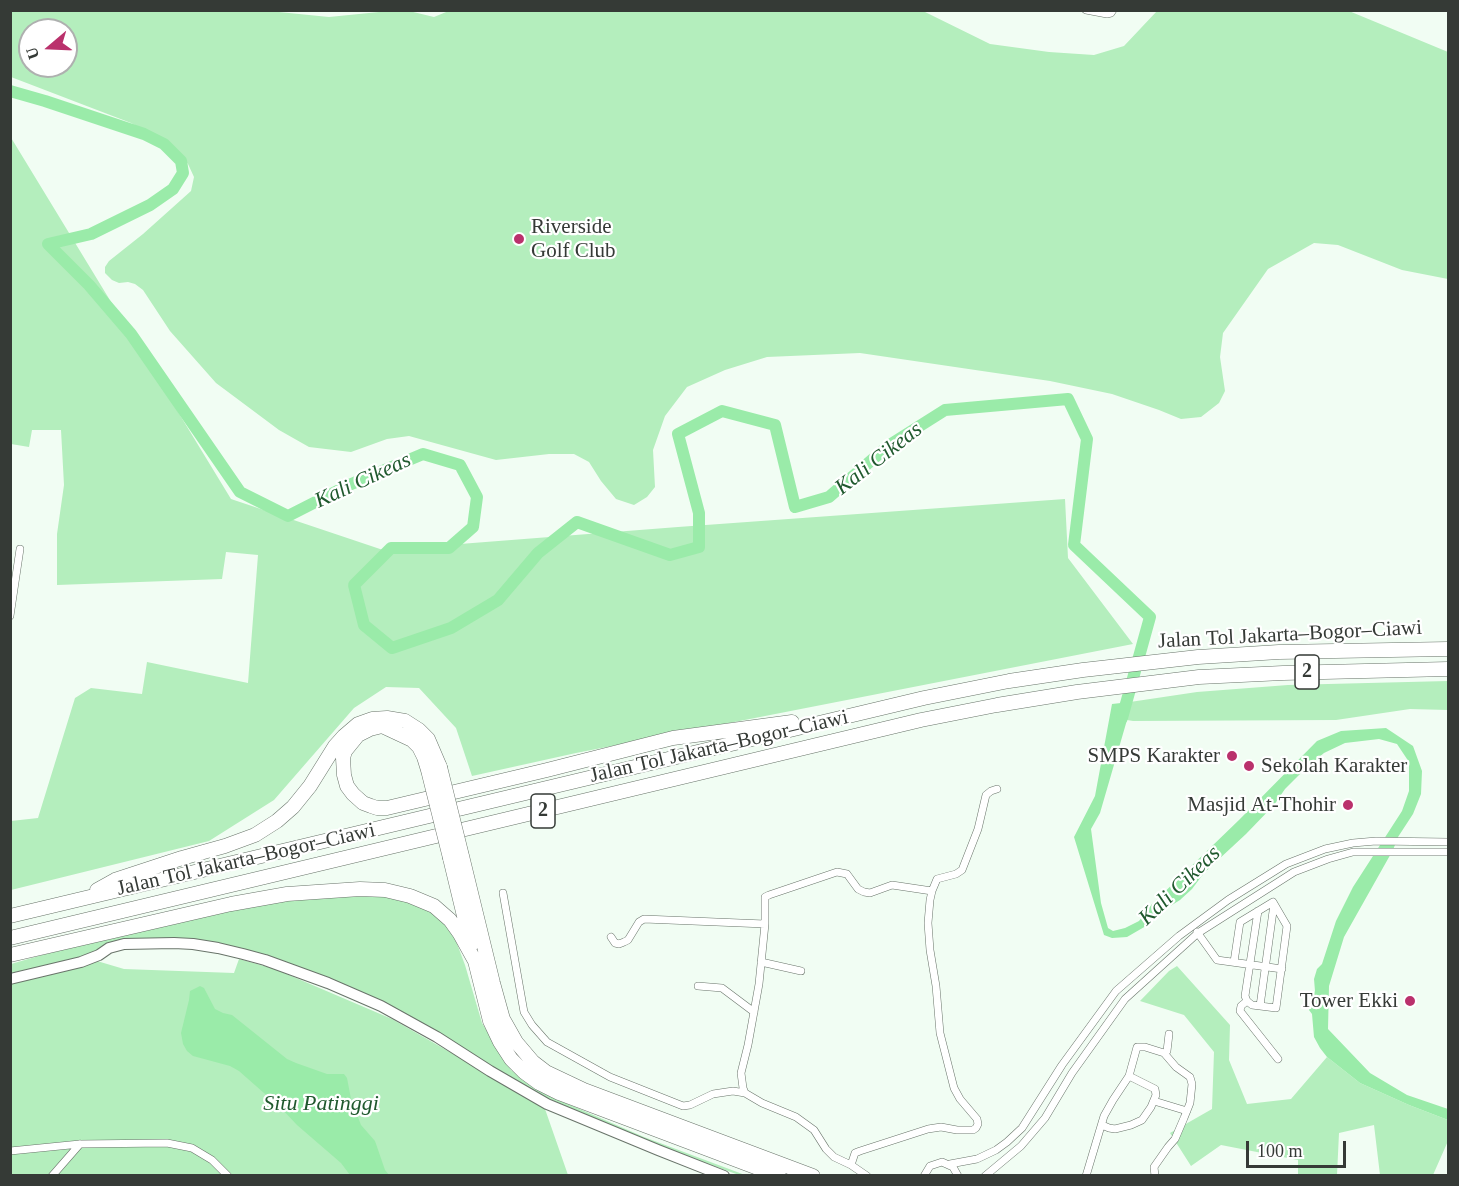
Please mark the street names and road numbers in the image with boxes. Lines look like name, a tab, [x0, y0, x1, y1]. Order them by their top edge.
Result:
street label: Jalan Tol Jakarta–Bogor–Ciawi	[1157, 615, 1423, 655]
road number: 2	[1295, 655, 1319, 689]
street label: Jalan Tol Jakarta–Bogor–Ciawi	[587, 705, 851, 789]
road number: 2	[531, 794, 555, 828]
street label: Jalan Tol Jakarta–Bogor–Ciawi	[114, 818, 378, 902]

